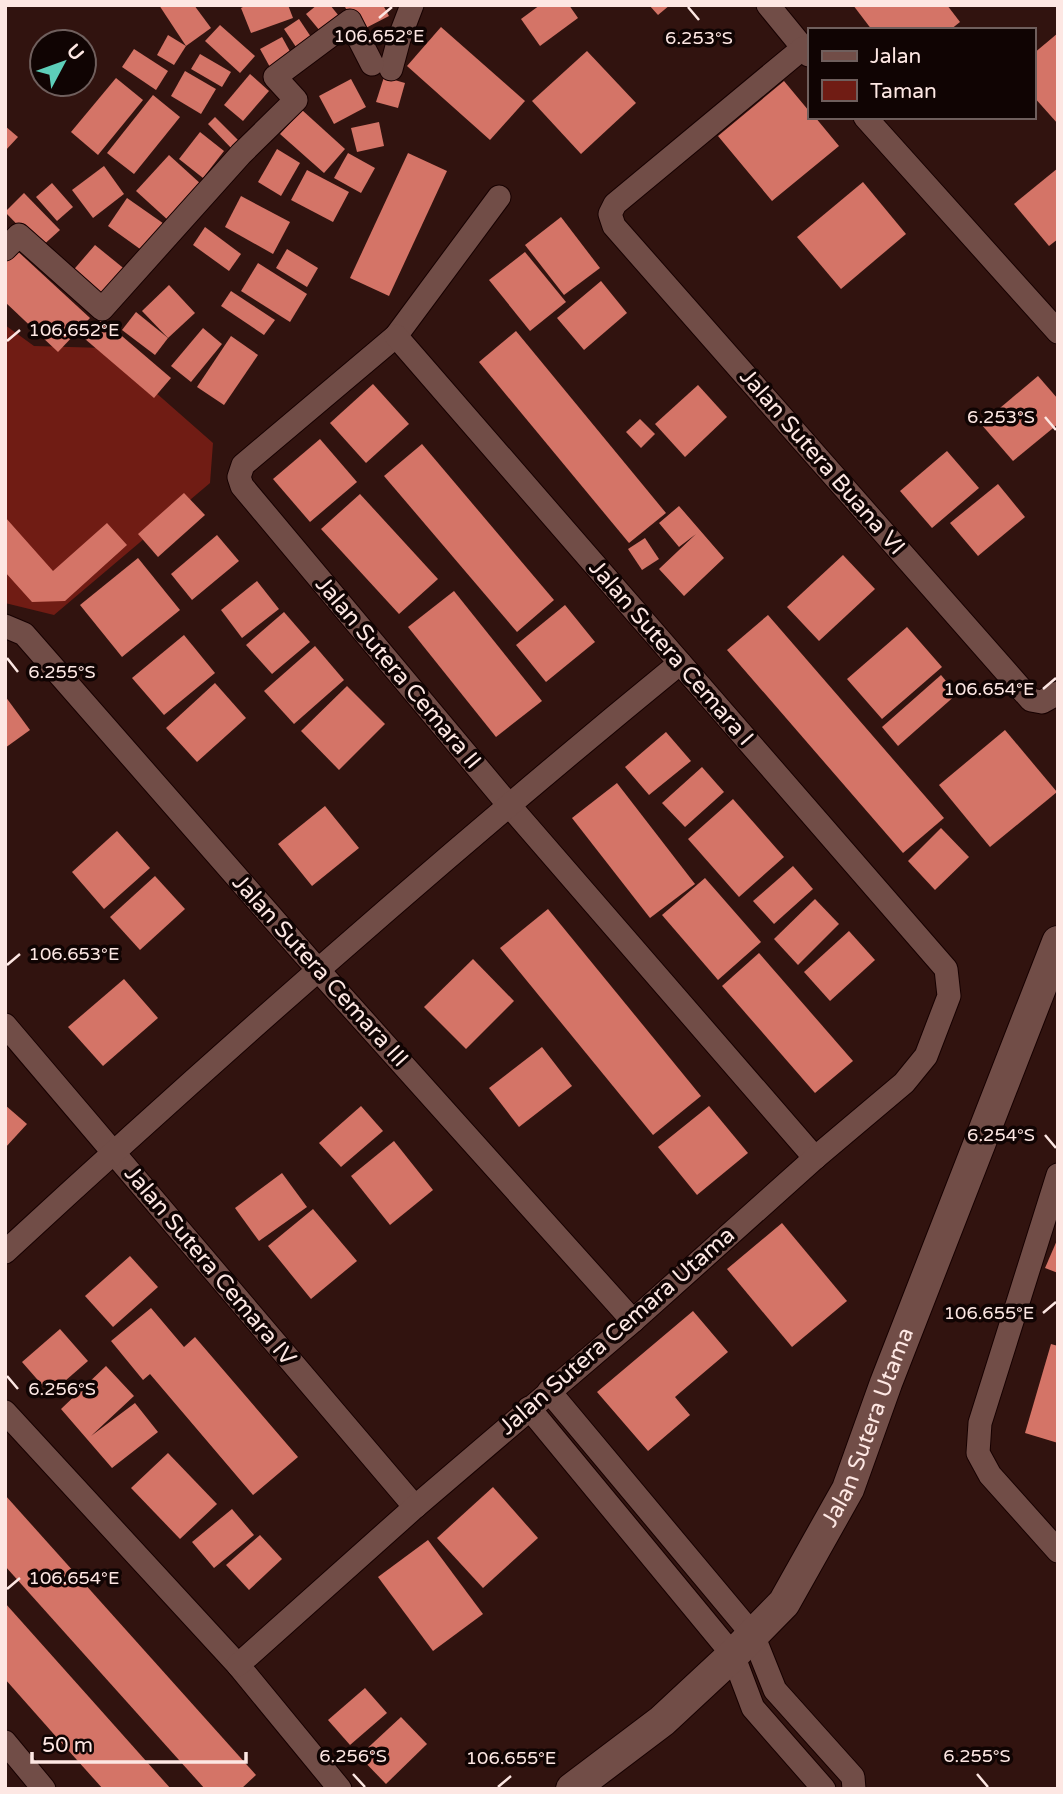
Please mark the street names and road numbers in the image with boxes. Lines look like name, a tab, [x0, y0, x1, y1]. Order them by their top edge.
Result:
street label: Jalan Sutera Buana VI	[733, 363, 911, 561]
street label: Jalan Sutera Cemara I	[583, 555, 759, 751]
street label: Jalan Sutera Cemara II	[309, 571, 487, 775]
street label: Jalan Sutera Cemara III	[226, 869, 414, 1073]
street label: Jalan Sutera Cemara IV	[118, 1160, 302, 1372]
street label: Jalan Sutera Cemara Utama	[493, 1221, 741, 1441]
street label: Jalan Sutera Utama	[815, 1323, 920, 1532]

